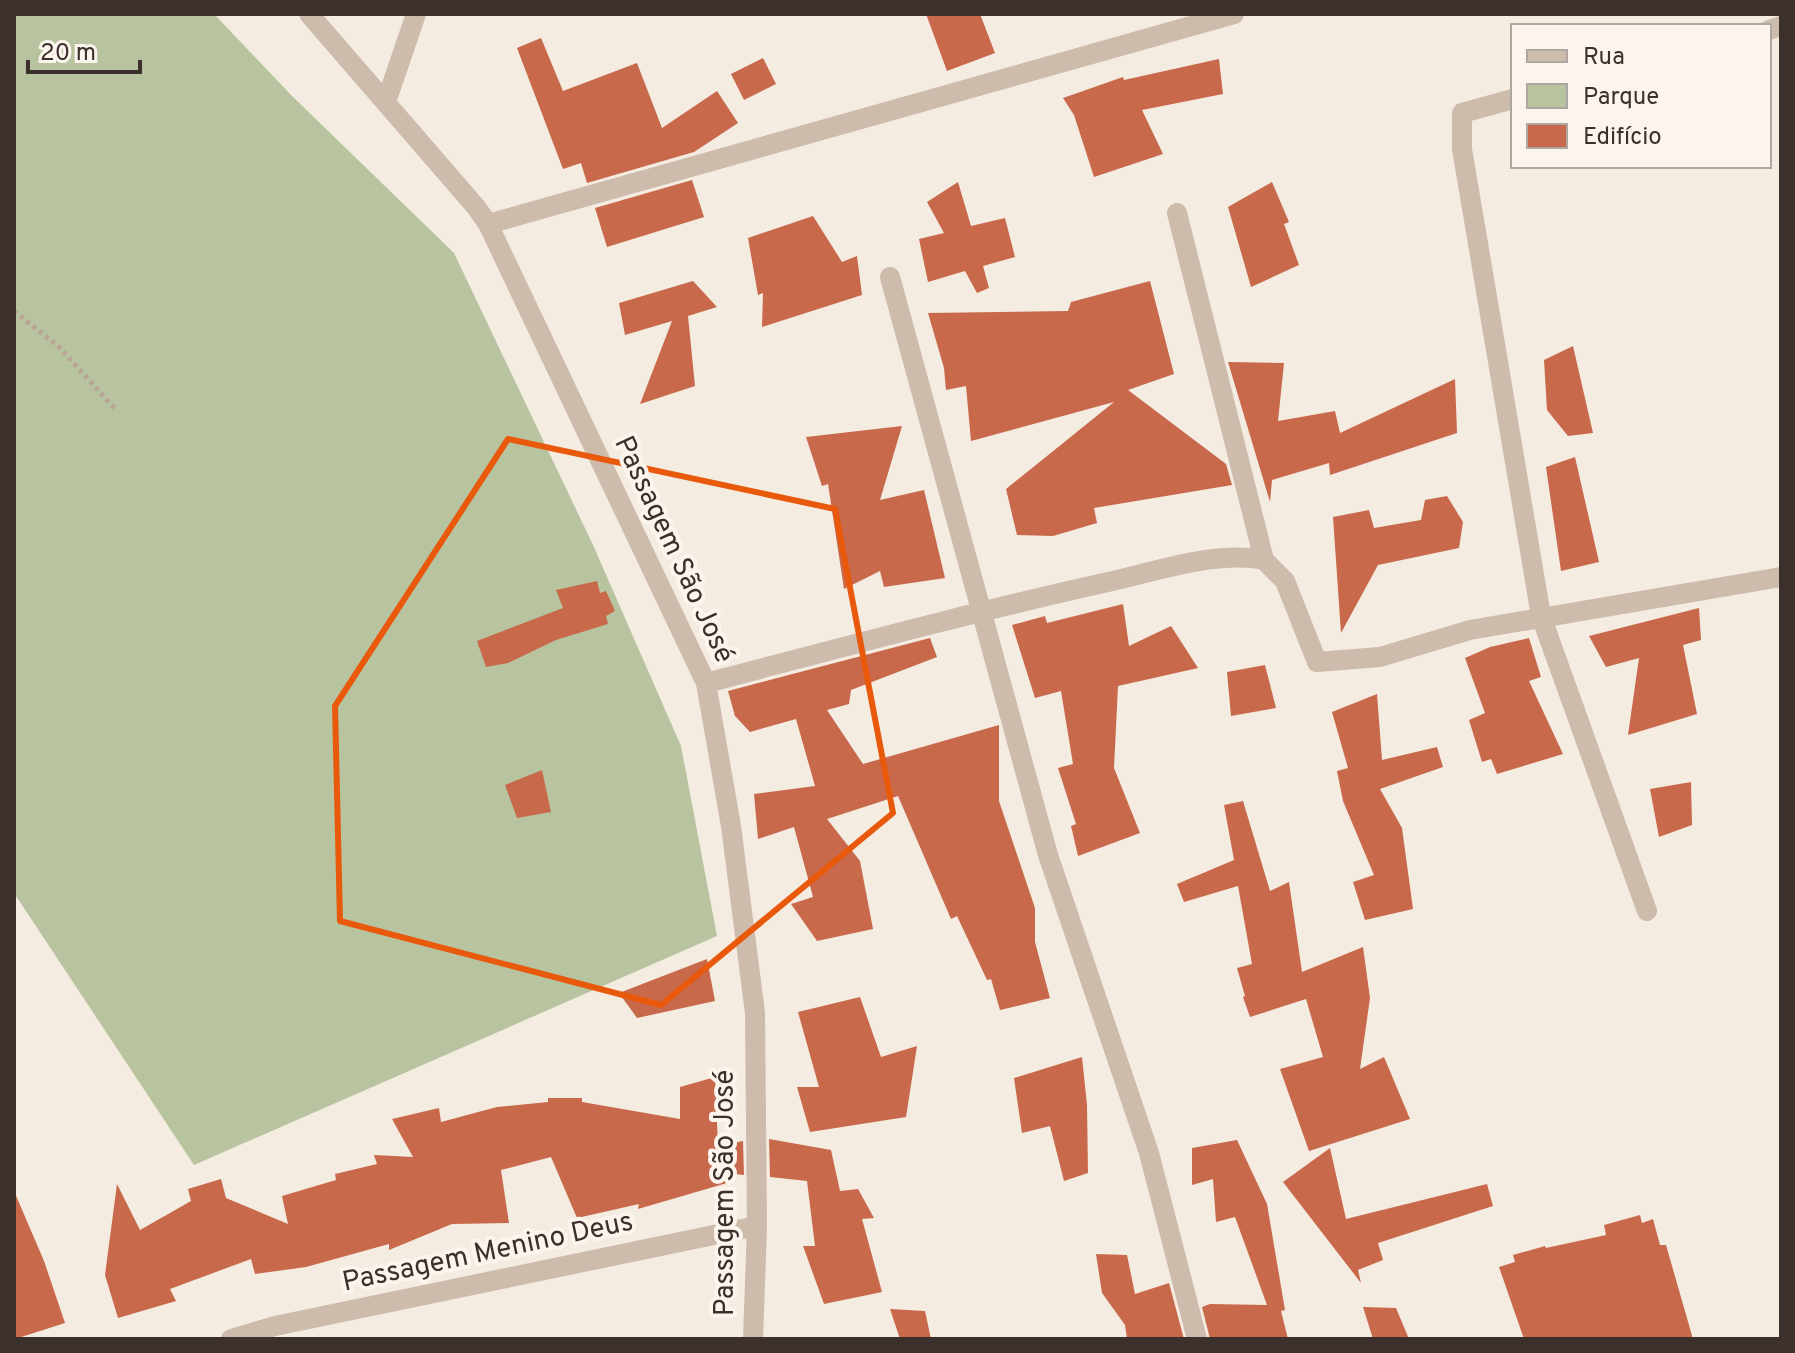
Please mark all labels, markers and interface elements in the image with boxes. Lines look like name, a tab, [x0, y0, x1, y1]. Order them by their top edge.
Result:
scale bar	[28, 24, 140, 74]
legend	[1511, 24, 1771, 168]
text: 20 m	[40, 39, 96, 69]
text: Rua	[1583, 43, 1625, 73]
text: Parque	[1583, 83, 1659, 113]
text: Edifício	[1583, 123, 1662, 153]
street label: Passagem São José	[605, 431, 741, 669]
street label: Passagem São José	[708, 1070, 744, 1316]
street label: Passagem Menino Deus	[339, 1205, 637, 1301]

